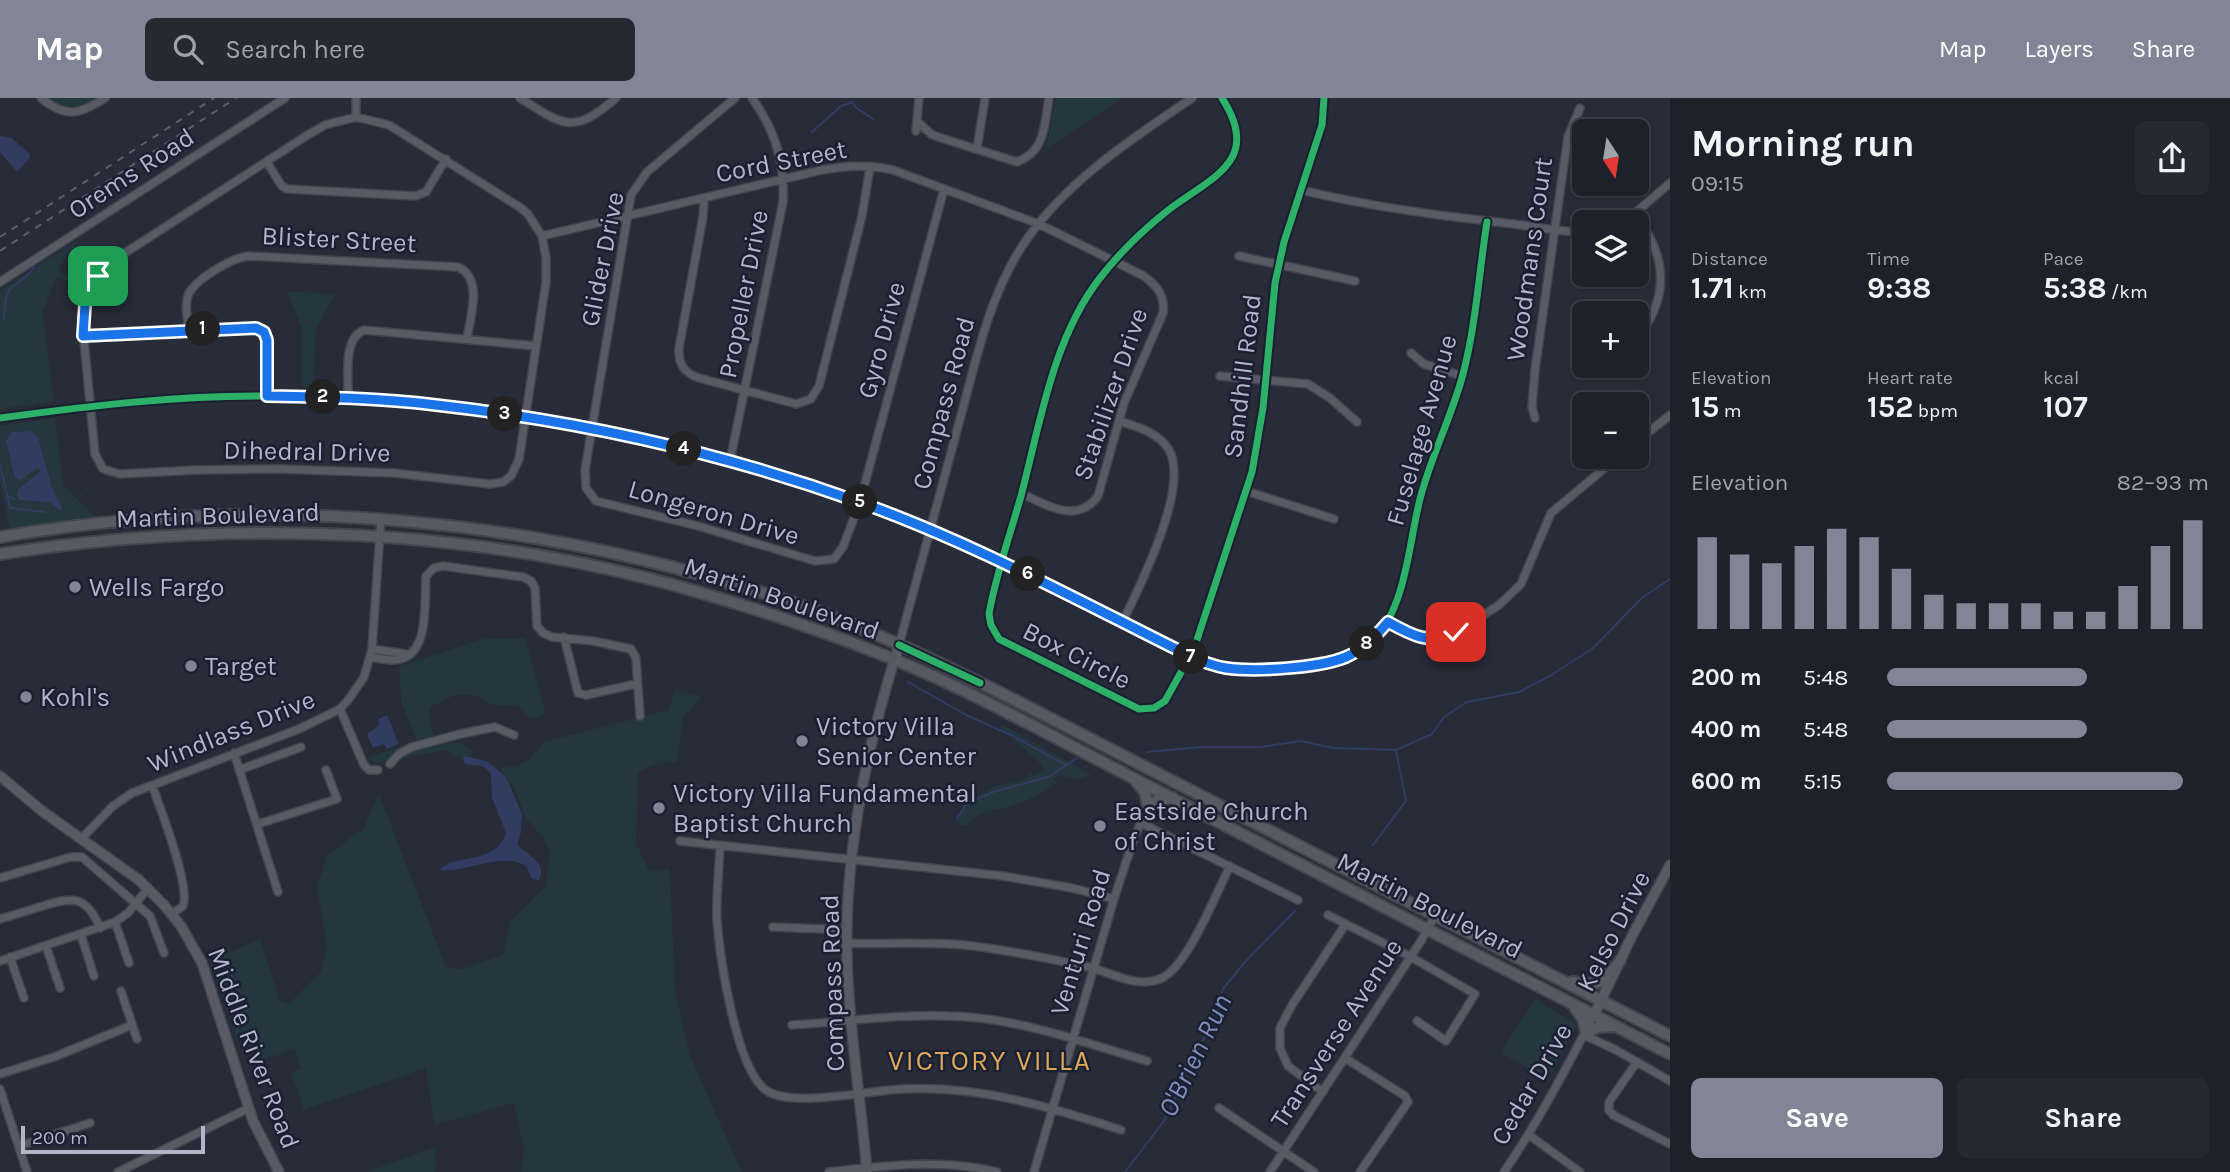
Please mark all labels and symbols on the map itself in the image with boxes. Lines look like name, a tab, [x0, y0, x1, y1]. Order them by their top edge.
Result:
north arrow	[1572, 119, 1648, 196]
street label: Orems Road	[63, 121, 200, 226]
street label: Cord Street	[713, 134, 849, 189]
street label: Woodmans Court	[1500, 155, 1559, 363]
street label: Glider Drive	[574, 189, 631, 329]
street label: Propeller Drive	[712, 207, 775, 381]
street label: Blister Street	[261, 220, 417, 259]
pin	[68, 246, 128, 306]
street label: Gyro Drive	[851, 278, 912, 402]
street label: Sandhill Road	[1217, 292, 1268, 460]
street label: Stabilizer Drive	[1067, 304, 1154, 484]
pin: 1	[186, 312, 220, 346]
street label: Compass Road	[906, 313, 981, 493]
street label: Fuselage Avenue	[1379, 331, 1464, 529]
pin: 2	[306, 380, 340, 414]
pin: 3	[488, 396, 522, 432]
pin: 4	[666, 432, 702, 466]
street label: Dihedral Drive	[223, 435, 391, 468]
street label: Longeron Drive	[625, 473, 803, 552]
pin: 5	[842, 484, 878, 520]
street label: Martin Boulevard	[116, 496, 321, 535]
street label: Martin Boulevard	[680, 551, 883, 646]
pin: 6	[1010, 556, 1046, 592]
place label: Wells Fargo	[89, 572, 224, 603]
marker: Wells Fargo	[67, 579, 83, 595]
pin	[1426, 602, 1486, 662]
street label: Box Circle	[1018, 615, 1136, 696]
pin: 8	[1350, 626, 1384, 662]
pin: 7	[1174, 640, 1208, 674]
place label: Target	[205, 651, 277, 682]
marker: Target	[183, 658, 199, 674]
place label: Kohl's	[40, 682, 110, 713]
street label: Windlass Drive	[143, 684, 319, 779]
marker: Kohl's	[18, 689, 34, 705]
place label: Victory Villa Senior Center	[816, 711, 976, 772]
marker: Victory Villa Senior Center	[794, 733, 810, 749]
place label: Victory Villa Fundamental Baptist Church	[673, 778, 977, 839]
place label: Eastside Church of Christ	[1114, 796, 1309, 857]
marker: Victory Villa Fundamental Baptist Church	[651, 800, 667, 816]
marker: Eastside Church of Christ	[1092, 818, 1108, 834]
street label: Martin Boulevard	[1332, 845, 1528, 966]
street label: Venturi Road	[1044, 865, 1117, 1019]
street label: Kelso Drive	[1570, 866, 1657, 997]
street label: Compass Road	[814, 894, 851, 1072]
street label: Transverse Avenue	[1264, 933, 1409, 1133]
street label: Middle River Road	[201, 943, 306, 1153]
water label: O'Brien Run	[1151, 988, 1238, 1122]
street label: Cedar Drive	[1484, 1018, 1579, 1151]
district label: VICTORY VILLA	[888, 1044, 1092, 1077]
scale bar	[21, 1123, 205, 1155]

